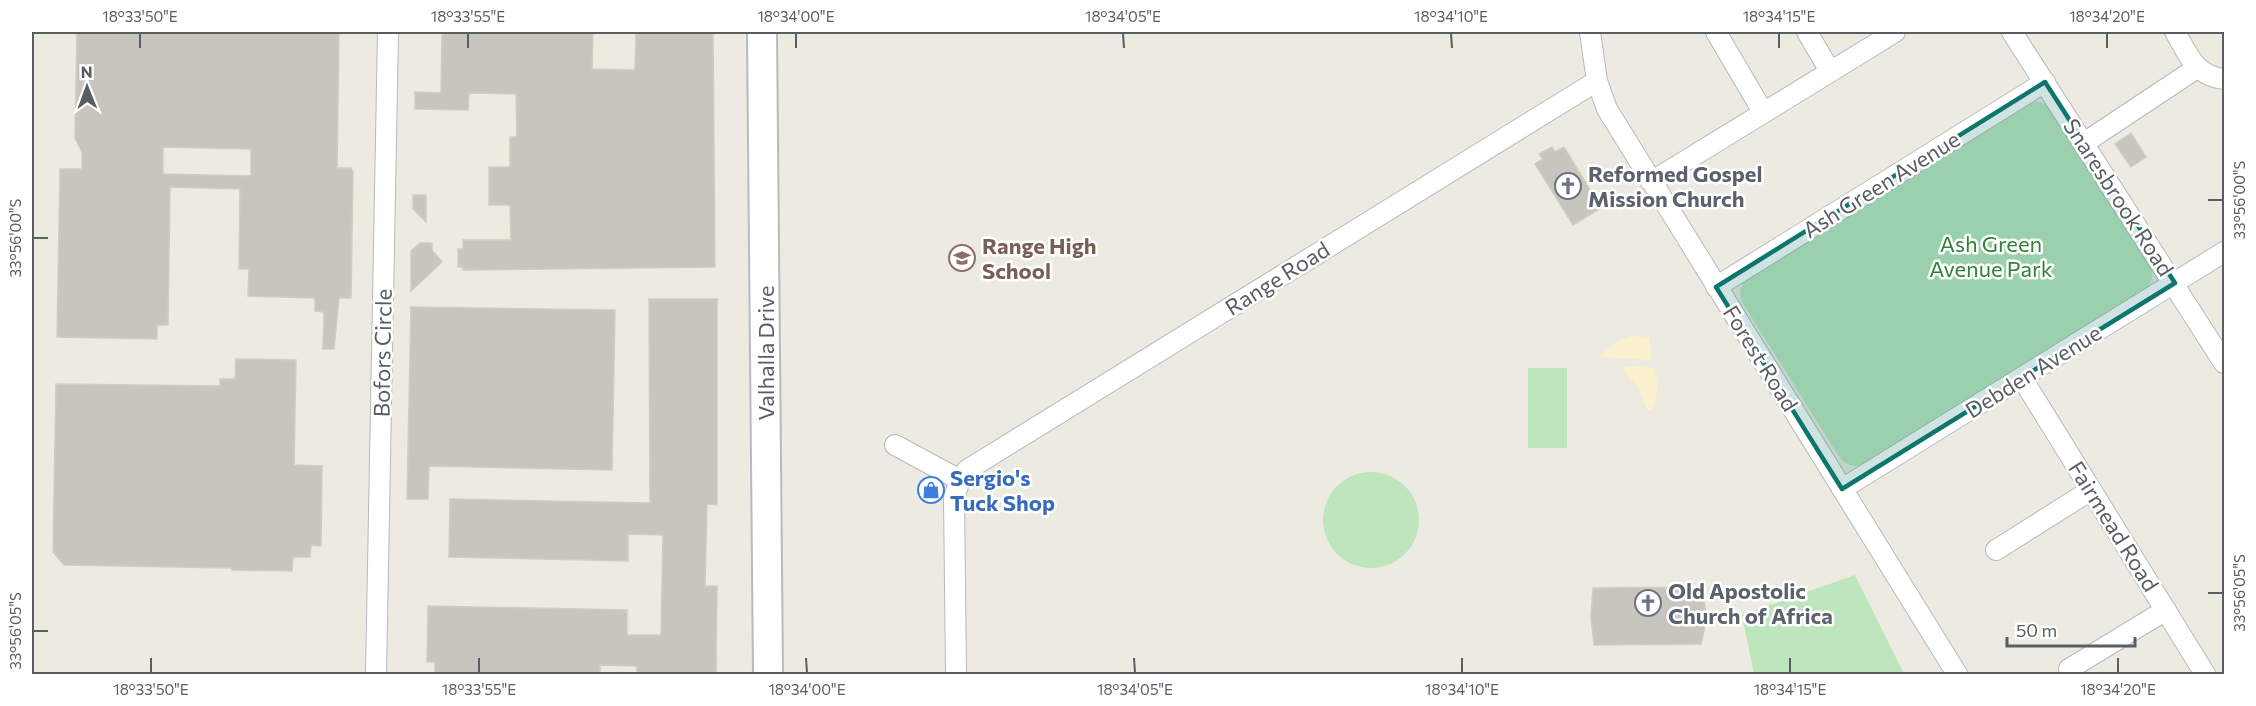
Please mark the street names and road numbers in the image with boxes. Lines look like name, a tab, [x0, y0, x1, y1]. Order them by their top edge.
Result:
street label: Snaresbrook Road	[2058, 113, 2180, 281]
street label: Ash Green Avenue	[1798, 125, 1964, 243]
street label: Range Road	[1220, 235, 1334, 321]
street label: Valhalla Drive	[752, 285, 779, 421]
street label: Bofors Circle	[367, 289, 397, 417]
street label: Forest Road	[1718, 300, 1804, 416]
street label: Debden Avenue	[1960, 318, 2106, 424]
street label: Fairmead Road	[2063, 456, 2165, 596]

